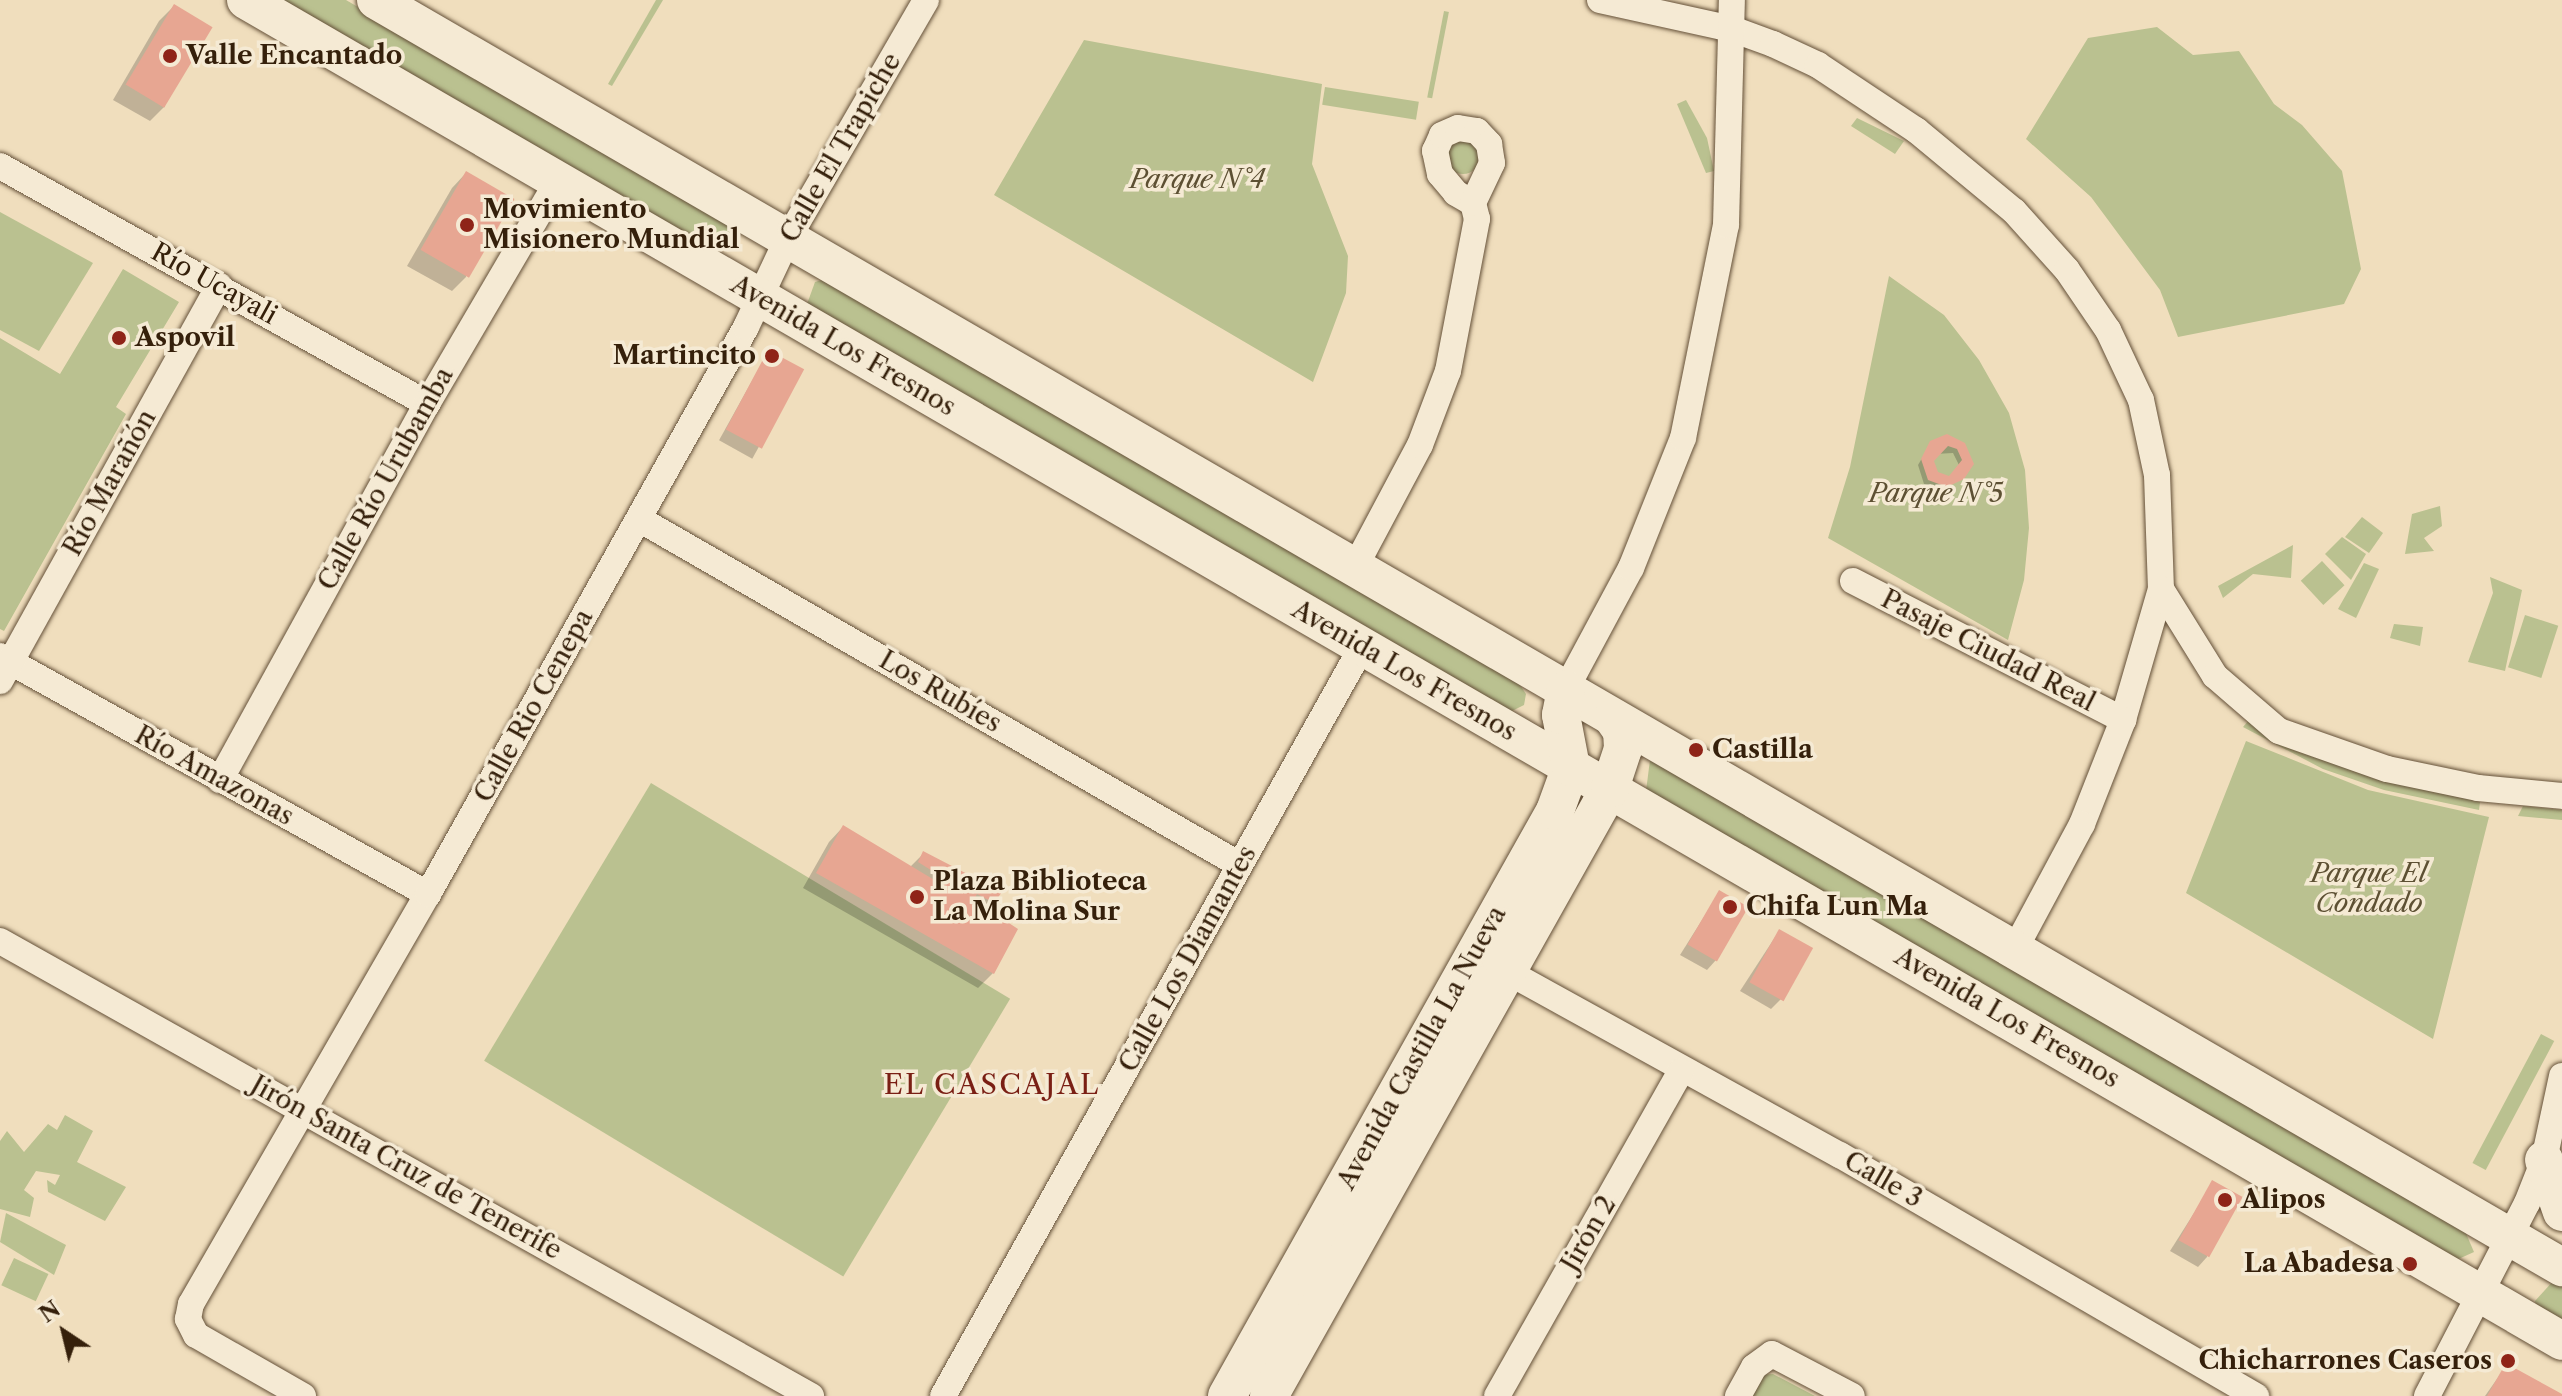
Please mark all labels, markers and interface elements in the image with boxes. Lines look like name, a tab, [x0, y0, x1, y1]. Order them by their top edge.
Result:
place label: Valle Encantado	[186, 40, 402, 72]
marker: Valle Encantado	[161, 47, 179, 65]
street label: Calle El Trapiche	[774, 47, 908, 249]
park label: Parque N°4	[1130, 164, 1264, 196]
place label: Movimiento Misionero Mundial	[483, 194, 740, 256]
marker: Movimiento Misionero Mundial	[458, 216, 476, 234]
street label: Río Ucayali	[146, 237, 282, 331]
street label: Avenida Los Fresnos	[725, 269, 961, 423]
place label: Aspovil	[135, 322, 235, 354]
marker: Aspovil	[110, 329, 128, 347]
place label: Martincito	[613, 340, 756, 372]
marker: Martincito	[763, 347, 781, 365]
street label: Calle Río Urubamba	[312, 362, 460, 596]
street label: Río Marañón	[57, 404, 163, 562]
park label: Parque N°5	[1869, 478, 2003, 510]
street label: Pasaje Ciudad Real	[1876, 584, 2100, 718]
street label: Avenida Los Fresnos	[1286, 594, 1522, 748]
street label: Calle Rio Cenepa	[468, 604, 600, 808]
street label: Los Rubíes	[873, 645, 1007, 739]
street label: Río Amazonas	[129, 719, 299, 833]
place label: Castilla	[1712, 734, 1813, 766]
marker: Castilla	[1687, 741, 1705, 759]
street label: Calle Los Diamantes	[1113, 840, 1263, 1078]
park label: Parque El Condado	[2311, 858, 2427, 920]
place label: Plaza Biblioteca La Molina Sur	[933, 866, 1147, 928]
marker: Plaza Biblioteca La Molina Sur	[908, 888, 926, 906]
place label: Chifa Lun Ma	[1746, 891, 1928, 923]
marker: Chifa Lun Ma	[1721, 898, 1739, 916]
street label: Avenida Castilla La Nueva	[1331, 900, 1513, 1196]
street label: Avenida Los Fresnos	[1889, 941, 2125, 1095]
district label: EL CASCAJAL	[883, 1067, 1101, 1101]
street label: Jirón Santa Cruz de Tenerife	[245, 1069, 567, 1267]
street label: Calle 3	[1838, 1145, 1928, 1215]
place label: Alipos	[2241, 1184, 2326, 1216]
street label: Jirón 2	[1555, 1191, 1623, 1277]
marker: Alipos	[2216, 1191, 2234, 1209]
place label: La Abadesa	[2242, 1248, 2394, 1280]
marker: La Abadesa	[2401, 1255, 2419, 1273]
north arrow	[24, 1292, 104, 1372]
text: N	[34, 1295, 66, 1328]
place label: Chicharrones Caseros	[2199, 1345, 2492, 1377]
marker: Chicharrones Caseros	[2499, 1352, 2517, 1370]

